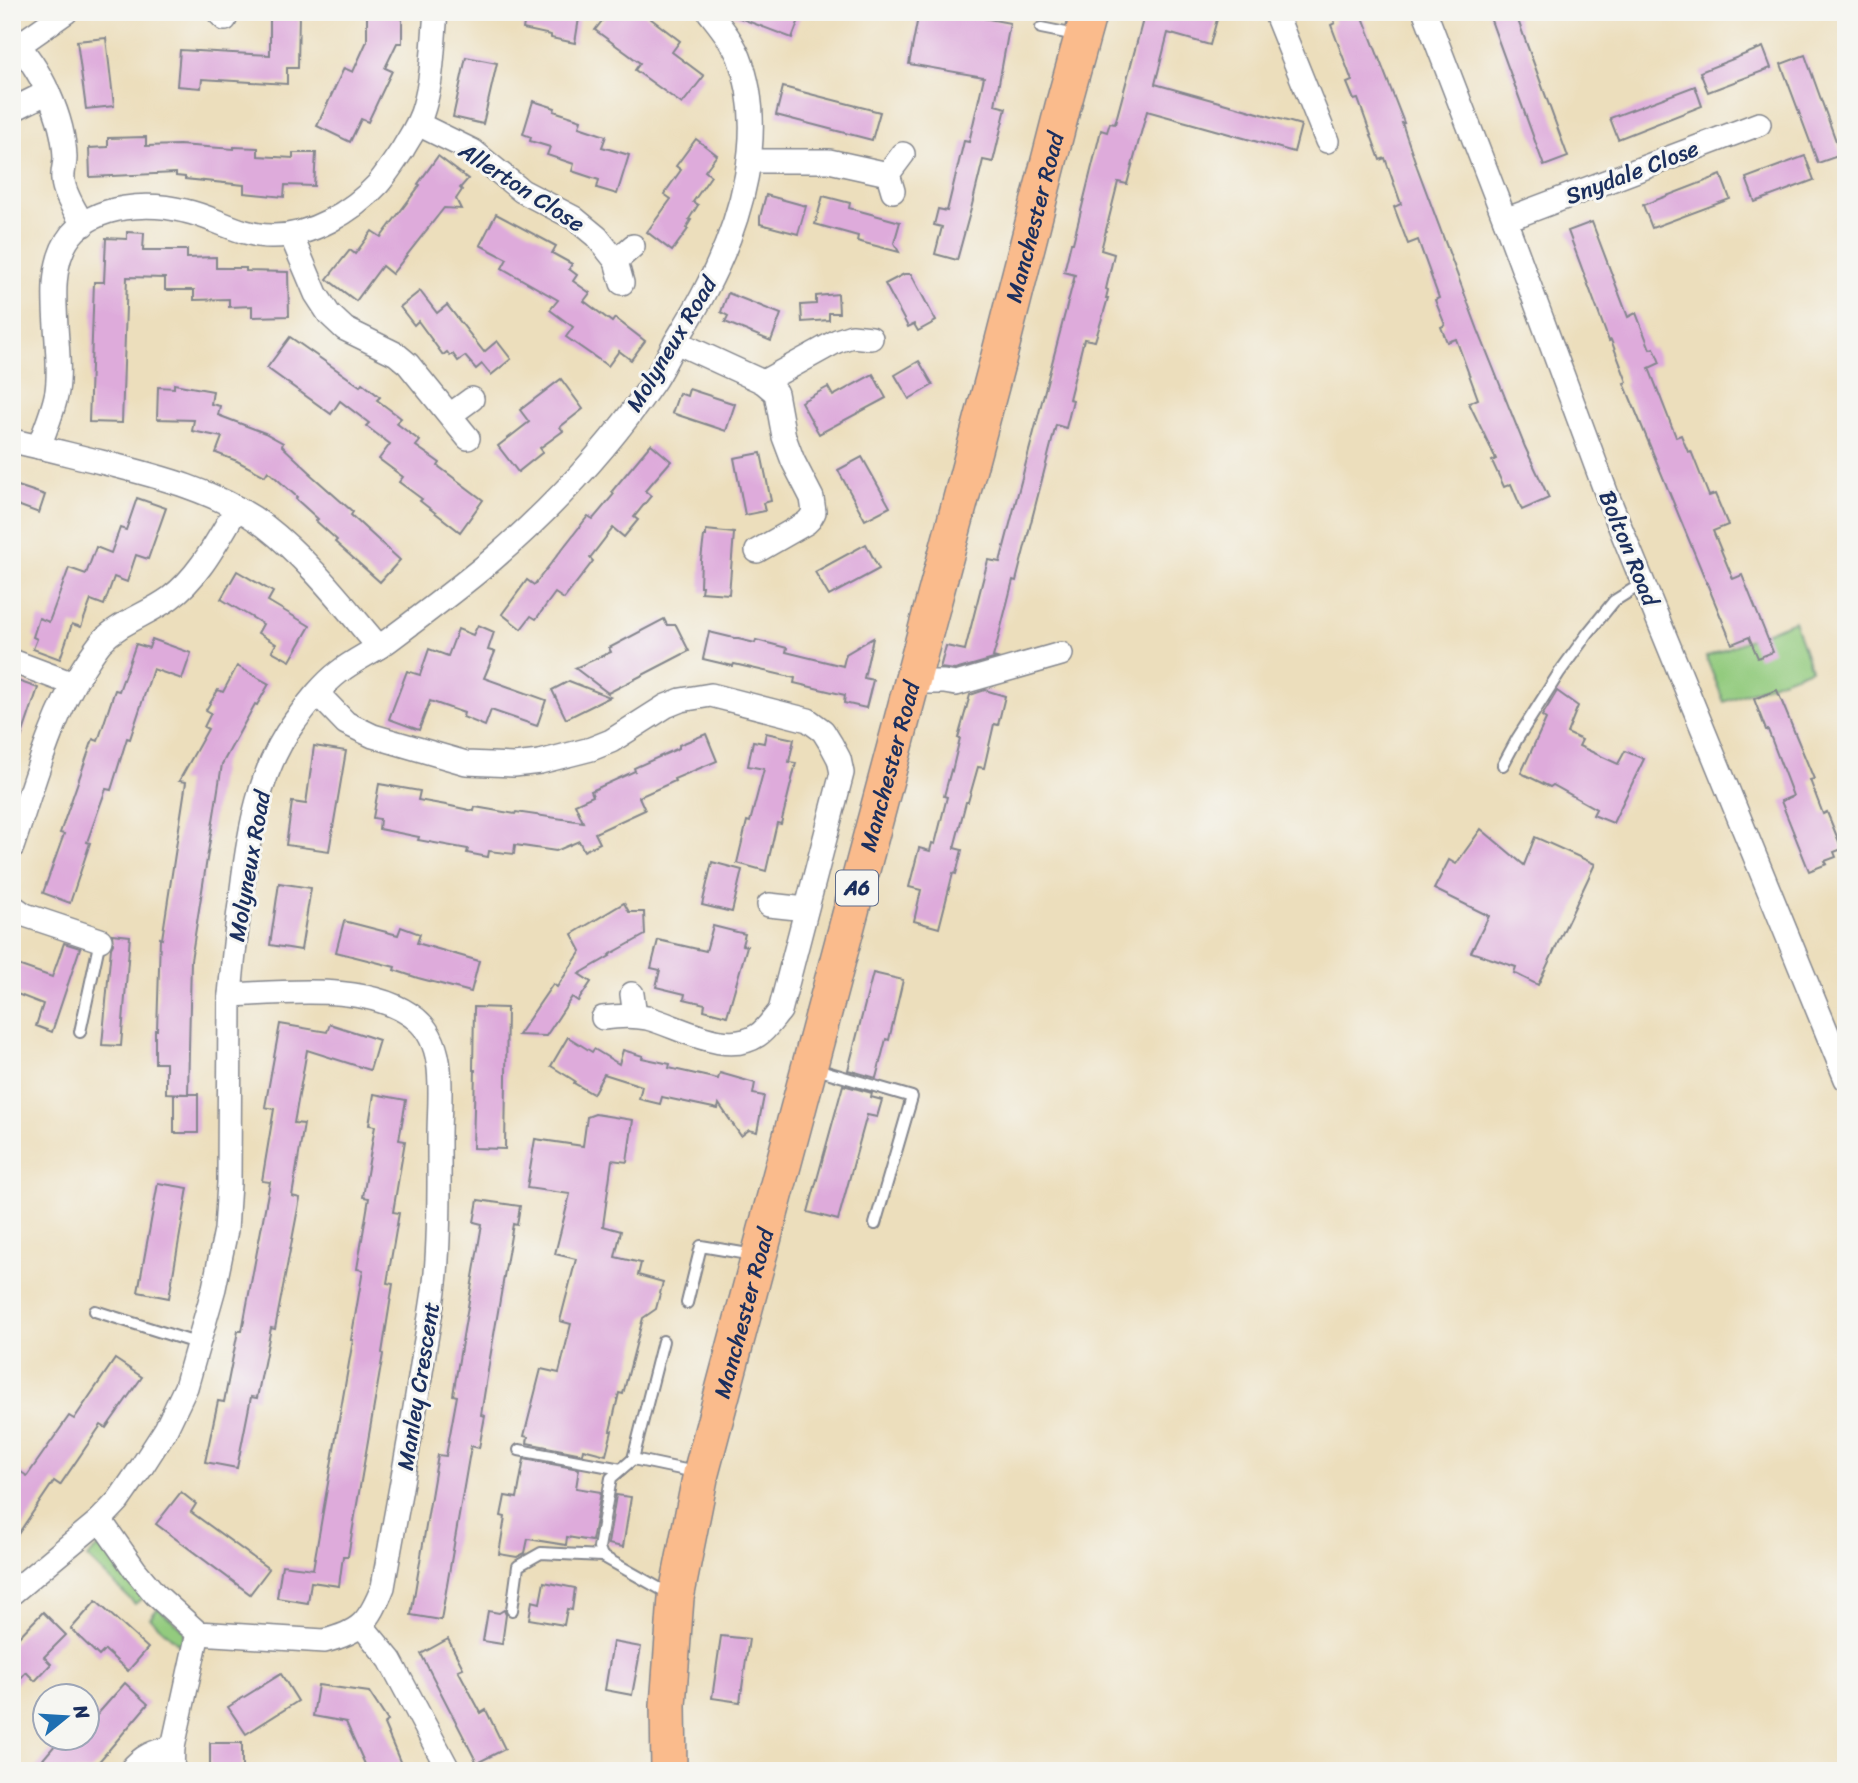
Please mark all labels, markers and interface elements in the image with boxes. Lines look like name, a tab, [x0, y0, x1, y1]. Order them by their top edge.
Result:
street label: Manchester Road	[993, 126, 1077, 307]
street label: Snydale Close	[1559, 128, 1705, 217]
street label: Allerton Close	[449, 130, 594, 244]
street label: Molyneux Road	[615, 267, 729, 420]
street label: Bolton Road	[1587, 484, 1671, 614]
street label: Manchester Road	[848, 675, 933, 856]
street label: Molyneux Road	[216, 786, 283, 945]
road number: A6	[836, 870, 878, 906]
street label: Manchester Road	[702, 1222, 787, 1403]
street label: Manley Crescent	[385, 1299, 452, 1473]
north arrow	[32, 1682, 102, 1752]
text: N	[64, 1700, 100, 1724]

